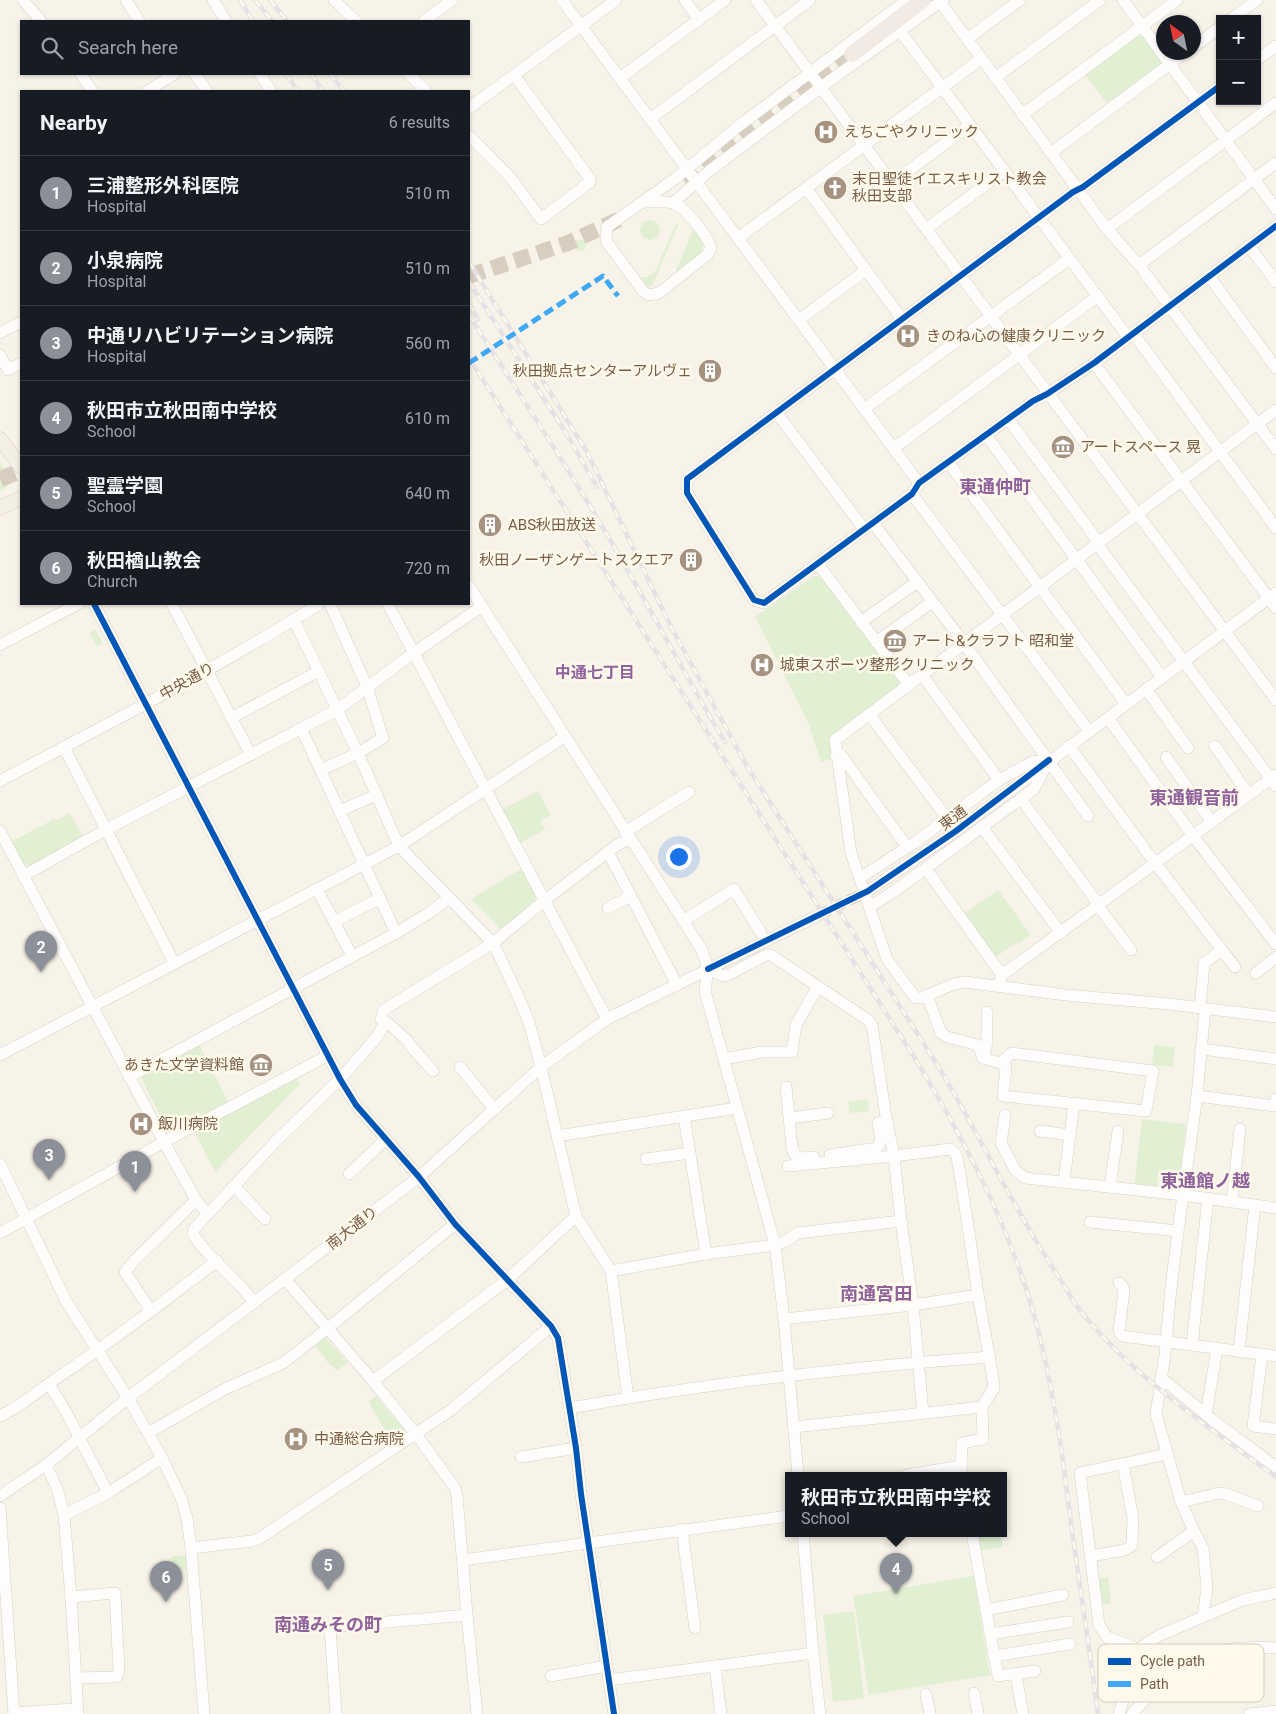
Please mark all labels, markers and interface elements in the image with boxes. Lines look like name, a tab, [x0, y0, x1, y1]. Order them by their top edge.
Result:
north arrow	[1156, 15, 1201, 60]
map controls	[1216, 15, 1261, 105]
button: +	[1216, 15, 1261, 60]
search box	[20, 20, 470, 75]
icon: search	[38, 34, 66, 62]
text: Search here	[78, 36, 178, 59]
button: −	[1216, 60, 1261, 105]
text: Nearby	[40, 111, 107, 135]
text: 6 results	[389, 113, 450, 132]
hospital icon: えちごやクリニック	[813, 119, 839, 145]
place label: えちごやクリニック	[844, 123, 979, 141]
place label: 末日聖徒イエスキリスト教会 秋田支部	[852, 170, 1047, 205]
text: 三浦整形外科医院	[87, 174, 239, 197]
church icon: 末日聖徒イエスキリスト教会 秋田支部	[822, 175, 848, 201]
text: 1	[51, 184, 61, 203]
text: 510 m	[405, 184, 450, 203]
text: Hospital	[87, 197, 147, 216]
text: 小泉病院	[87, 249, 163, 272]
text: 2	[51, 259, 61, 278]
text: 510 m	[405, 259, 450, 278]
text: Hospital	[87, 272, 147, 291]
hospital icon: きのね心の健康クリニック	[895, 323, 921, 349]
text: 中通リハビリテーション病院	[87, 324, 334, 347]
place label: きのね心の健康クリニック	[926, 327, 1106, 345]
text: 3	[51, 334, 61, 353]
text: 560 m	[405, 334, 450, 353]
text: Hospital	[87, 347, 147, 366]
building icon: 秋田拠点センターアルヴェ	[697, 358, 723, 384]
place label: 秋田拠点センターアルヴェ	[513, 362, 692, 380]
text: 秋田市立秋田南中学校	[87, 399, 277, 422]
text: 4	[51, 409, 61, 428]
text: 610 m	[405, 409, 450, 428]
text: School	[87, 422, 136, 441]
museum icon: アートスペース 晃	[1050, 434, 1076, 460]
place label: アートスペース 晃	[1080, 438, 1201, 456]
text: 聖霊学園	[87, 474, 163, 497]
district label: 東通仲町	[959, 476, 1031, 497]
text: 5	[51, 484, 61, 503]
text: 640 m	[405, 484, 450, 503]
text: School	[87, 497, 136, 516]
building icon: ABS秋田放送	[477, 512, 503, 538]
place label: ABS秋田放送	[508, 516, 596, 534]
building icon: 秋田ノーザンゲートスクエア	[678, 547, 704, 573]
text: 秋田楢山教会	[87, 549, 201, 572]
place label: 秋田ノーザンゲートスクエア	[479, 551, 674, 569]
text: 6	[51, 559, 61, 578]
text: 720 m	[405, 559, 450, 578]
text: Church	[87, 572, 138, 591]
museum icon: アート&クラフト 昭和堂	[882, 628, 908, 654]
place label: アート&クラフト 昭和堂	[912, 632, 1074, 650]
hospital icon: 城東スポーツ整形クリニック	[749, 652, 775, 678]
place label: 城東スポーツ整形クリニック	[780, 656, 975, 674]
street label: 中央通り	[156, 659, 218, 703]
district label: 中通七丁目	[555, 663, 635, 682]
district label: 東通観音前	[1149, 787, 1239, 808]
street label: 東通	[936, 802, 970, 834]
your location	[666, 844, 692, 870]
pin: 2	[25, 931, 57, 972]
museum icon: あきた文学資料館	[248, 1052, 274, 1078]
place label: あきた文学資料館	[124, 1056, 244, 1074]
hospital icon: 飯川病院	[128, 1111, 154, 1137]
place label: 飯川病院	[158, 1115, 218, 1133]
pin: 3	[33, 1139, 65, 1180]
pin: 1	[119, 1151, 151, 1192]
district label: 東通館ノ越	[1160, 1170, 1250, 1191]
street label: 南大通り	[323, 1202, 381, 1254]
district label: 南通宮田	[840, 1283, 912, 1304]
hospital icon: 中通総合病院	[283, 1426, 309, 1452]
place label: 中通総合病院	[314, 1430, 404, 1448]
popup	[785, 1472, 1007, 1537]
text: 秋田市立秋田南中学校	[801, 1486, 991, 1509]
text: School	[801, 1509, 850, 1528]
pin: 5	[312, 1549, 344, 1590]
pin: 4	[880, 1553, 912, 1594]
pin: 6	[150, 1561, 182, 1602]
district label: 南通みその町	[274, 1614, 382, 1635]
legend	[1098, 1644, 1264, 1702]
text: Cycle path	[1140, 1653, 1205, 1669]
text: Path	[1140, 1676, 1169, 1692]

